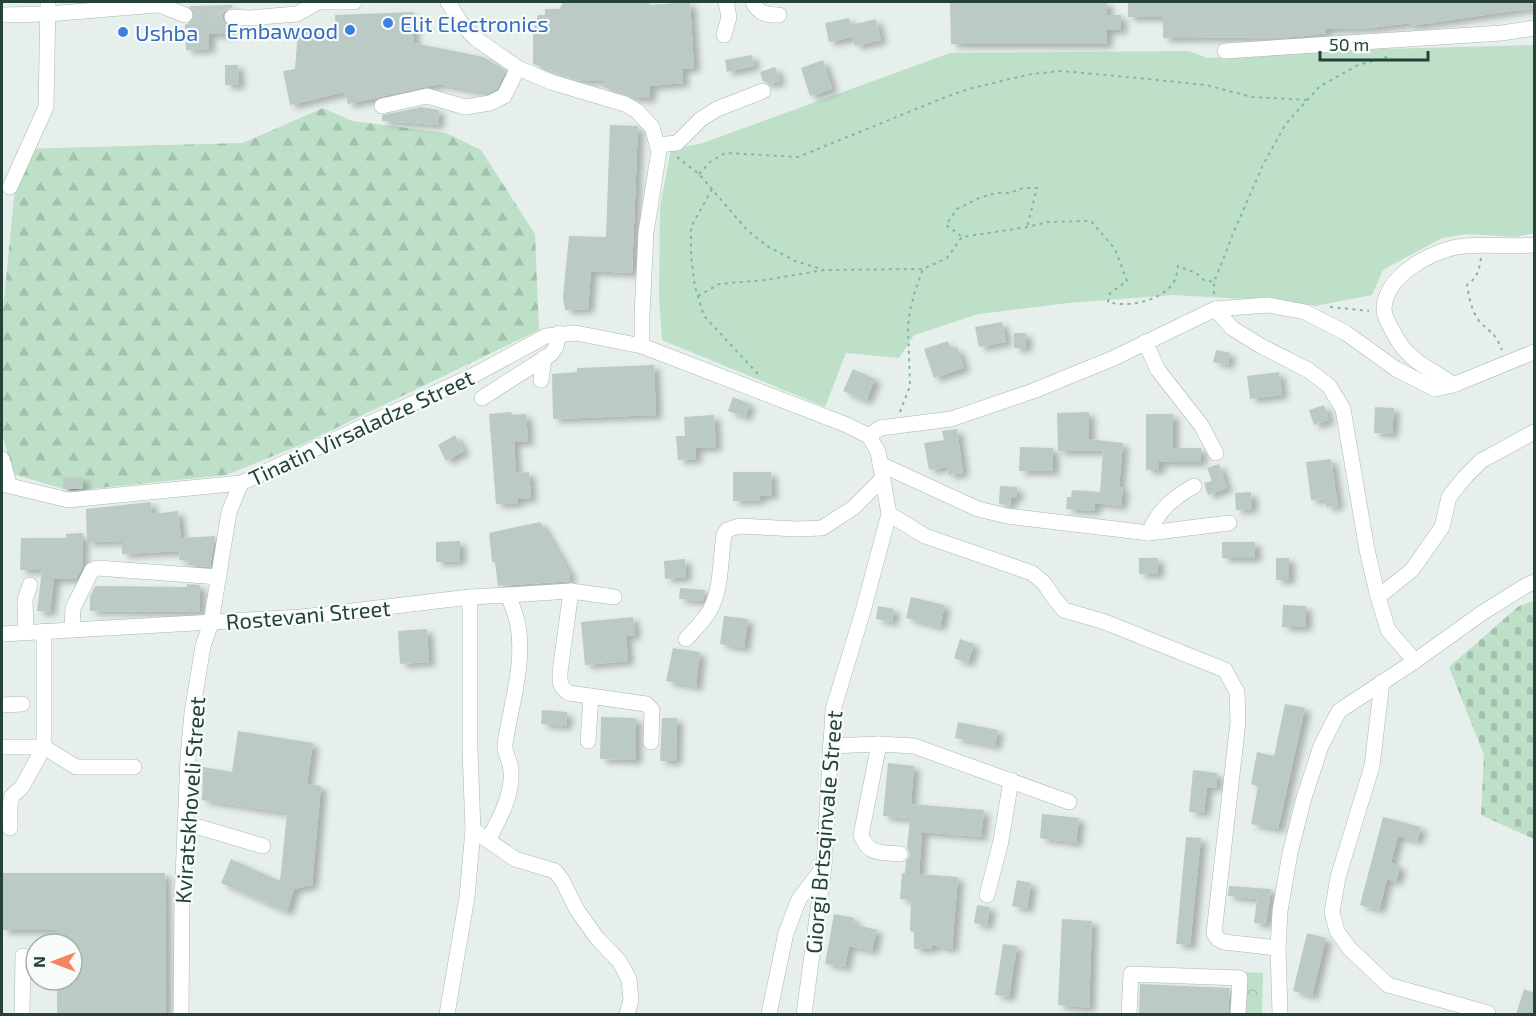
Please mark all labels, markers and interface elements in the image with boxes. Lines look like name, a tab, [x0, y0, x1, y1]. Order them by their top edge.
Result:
place label: Elit Electronics	[400, 10, 549, 36]
marker: Elit Electronics	[381, 16, 395, 30]
place label: Embawood	[226, 17, 338, 43]
place label: Ushba	[135, 19, 198, 45]
marker: Embawood	[343, 23, 357, 37]
scale bar	[1320, 24, 1428, 62]
marker: Ushba	[116, 25, 130, 39]
text: 50 m	[1329, 33, 1369, 55]
street label: Tinatin Virsaladze Street	[244, 363, 478, 491]
street label: Rostevani Street	[225, 594, 391, 634]
street label: Kviratskhoveli Street	[169, 696, 209, 904]
street label: Giorgi Brtsqinvale Street	[799, 709, 847, 955]
north arrow	[24, 932, 84, 992]
text: N	[29, 956, 48, 968]

